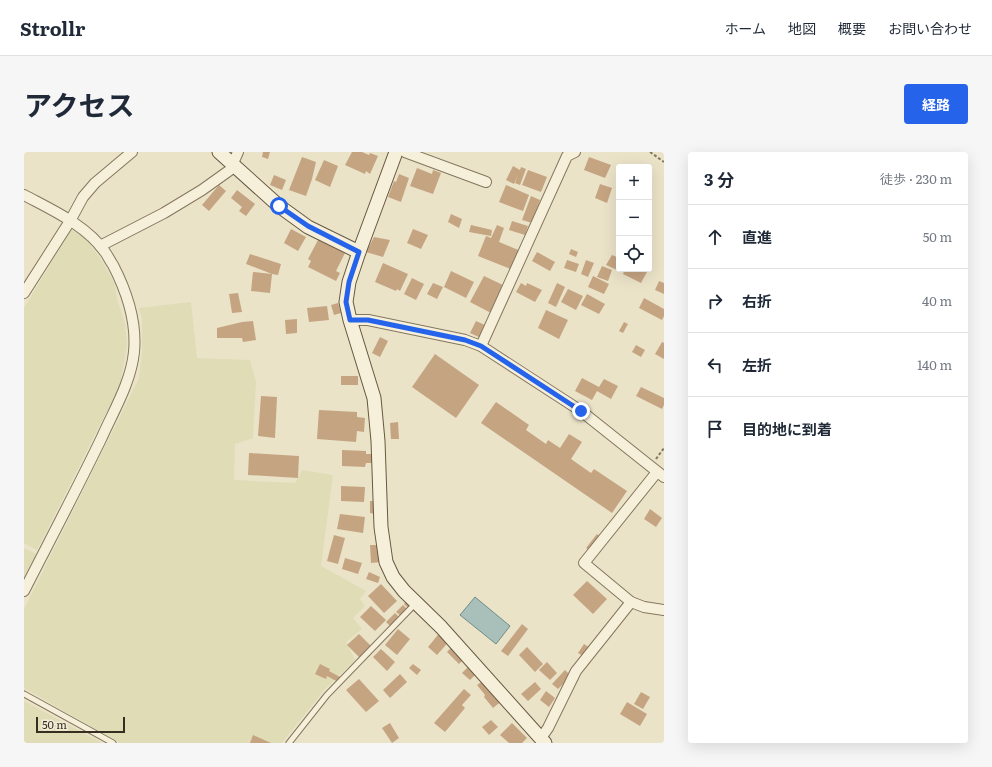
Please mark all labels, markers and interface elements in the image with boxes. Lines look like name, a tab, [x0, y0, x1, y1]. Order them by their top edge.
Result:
text: Strollr	[20, 14, 85, 42]
text: ホーム	[724, 18, 766, 38]
text: 地図	[788, 18, 816, 38]
text: 概要	[838, 18, 866, 38]
text: お問い合わせ	[888, 18, 972, 38]
text: アクセス	[24, 83, 135, 125]
button: 経路	[904, 84, 968, 124]
map controls	[616, 164, 652, 272]
button: +	[616, 164, 652, 200]
text: 3 分	[704, 166, 734, 191]
text: 徒歩 · 230 m	[880, 169, 952, 188]
route start	[270, 197, 288, 215]
button: −	[616, 200, 652, 236]
text: 直進	[742, 225, 772, 248]
icon: ahead	[704, 226, 726, 248]
text: 50 m	[923, 227, 952, 246]
button: locate	[616, 236, 652, 272]
text: 右折	[742, 289, 772, 312]
icon: right	[704, 290, 726, 312]
text: 40 m	[922, 291, 952, 310]
text: 左折	[742, 353, 772, 376]
icon: left	[704, 354, 726, 376]
text: 140 m	[917, 355, 952, 374]
route end	[572, 402, 590, 420]
text: 目的地に到着	[742, 417, 832, 440]
icon: arrive	[704, 418, 726, 440]
scale bar	[36, 715, 125, 734]
text: 50 m	[42, 716, 67, 732]

